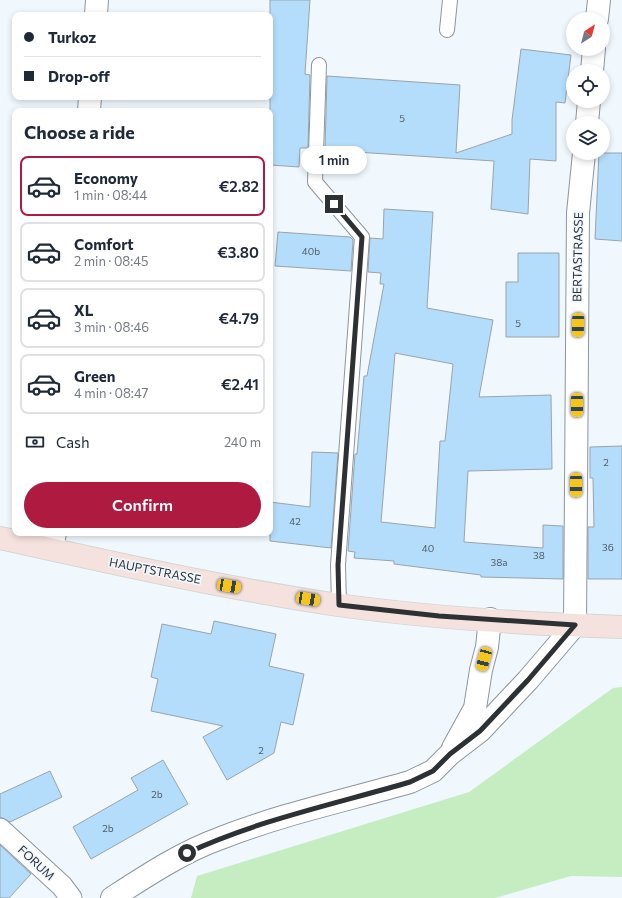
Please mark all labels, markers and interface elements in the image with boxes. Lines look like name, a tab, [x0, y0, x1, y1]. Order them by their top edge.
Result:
north arrow	[566, 12, 610, 56]
map controls	[566, 12, 610, 160]
text: Turkoz	[48, 28, 96, 46]
button: locate	[566, 64, 610, 108]
text: Drop-off	[48, 67, 110, 85]
house number: 5	[399, 112, 405, 124]
button: layers	[566, 116, 610, 160]
text: Choose a ride	[24, 121, 135, 143]
callout: 1 min	[301, 146, 367, 174]
text: 1 min	[319, 152, 349, 168]
icon: car	[26, 168, 62, 204]
text: Economy	[74, 169, 138, 187]
text: €2.82	[219, 177, 259, 195]
text: 1 min · 08:44	[74, 187, 147, 203]
route end	[325, 195, 343, 213]
street label: BERTASTRASSE	[569, 212, 585, 302]
icon: car	[26, 234, 62, 270]
text: Comfort	[74, 235, 134, 253]
text: €3.80	[217, 243, 259, 261]
house number: 40b	[302, 245, 320, 257]
text: 2 min · 08:45	[74, 253, 149, 269]
icon: car	[26, 300, 62, 336]
text: XL	[74, 301, 93, 319]
text: €4.79	[218, 309, 259, 327]
car	[572, 313, 584, 337]
house number: 5	[515, 317, 521, 329]
text: 3 min · 08:46	[74, 319, 149, 335]
icon: car	[26, 366, 62, 402]
text: Green	[74, 367, 115, 385]
text: €2.41	[221, 375, 259, 393]
text: 4 min · 08:47	[74, 385, 148, 401]
car	[571, 393, 583, 417]
icon: cash	[24, 431, 46, 453]
text: Cash	[56, 433, 90, 451]
text: 240 m	[224, 434, 261, 450]
house number: 2	[603, 456, 609, 468]
car	[570, 473, 582, 497]
button: Confirm	[24, 482, 261, 528]
house number: 42	[289, 515, 301, 527]
house number: 36	[602, 541, 614, 553]
house number: 40	[422, 542, 434, 554]
house number: 38	[533, 549, 545, 561]
street label: HAUPTSTRASSE	[108, 554, 202, 586]
house number: 38a	[490, 556, 508, 568]
car	[216, 578, 242, 594]
car	[295, 591, 321, 607]
car	[475, 646, 493, 672]
house number: 2	[258, 744, 264, 756]
house number: 2b	[151, 788, 163, 800]
house number: 2b	[102, 822, 114, 834]
street label: FORUM	[16, 842, 58, 883]
route start	[178, 844, 196, 862]

